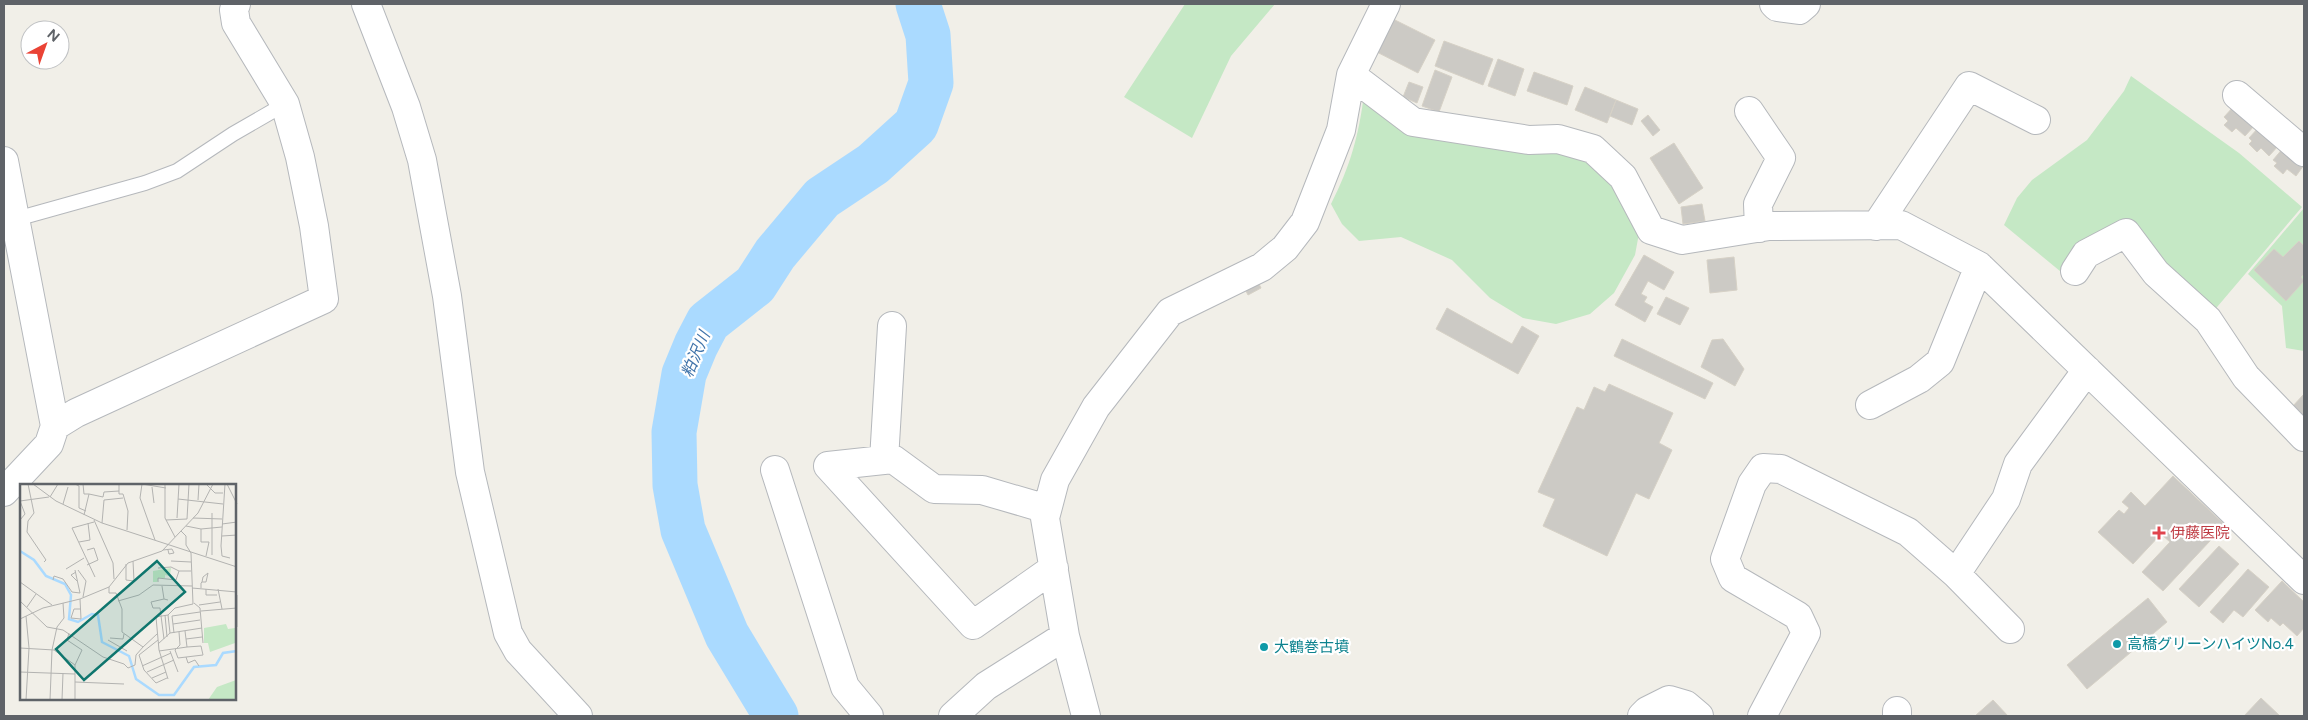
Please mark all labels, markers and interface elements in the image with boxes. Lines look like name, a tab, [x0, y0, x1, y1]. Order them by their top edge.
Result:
north arrow	[20, 20, 70, 70]
text: N	[44, 26, 63, 46]
water label: 粕沢川	[677, 327, 714, 380]
inset map	[20, 484, 236, 700]
place label: 伊藤医院	[2170, 524, 2230, 542]
marker: 伊藤医院	[2152, 526, 2166, 540]
place label: 高橋グリーンハイツNo.4	[2127, 635, 2294, 653]
place label: 大鶴巻古墳	[1274, 638, 1349, 656]
marker: 高橋グリーンハイツNo.4	[2111, 638, 2123, 650]
marker: 大鶴巻古墳	[1258, 641, 1270, 653]

